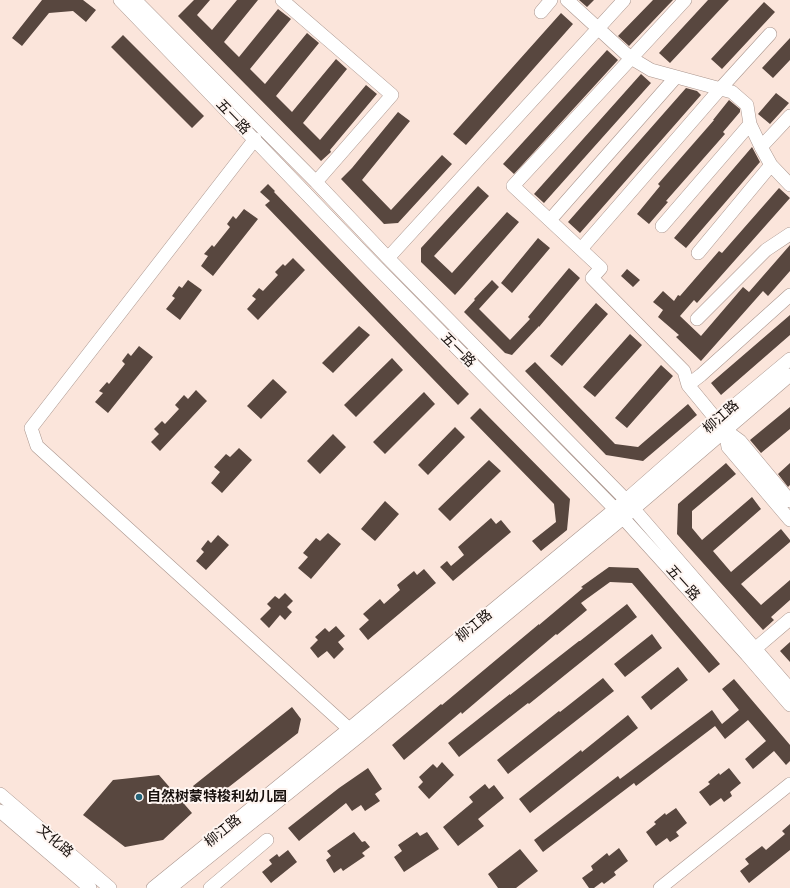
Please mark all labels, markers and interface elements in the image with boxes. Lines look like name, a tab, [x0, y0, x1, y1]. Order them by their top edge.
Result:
street label: 五一路	[212, 96, 254, 138]
street label: 五一路	[437, 329, 479, 371]
street label: 柳江路	[700, 397, 742, 437]
street label: 五一路	[663, 562, 703, 604]
street label: 柳江路	[452, 606, 496, 646]
place label: 自然树蒙特梭利幼儿园	[147, 789, 287, 805]
marker: 自然树蒙特梭利幼儿园	[134, 792, 144, 802]
street label: 柳江路	[201, 811, 245, 851]
street label: 文化路	[34, 821, 76, 861]

